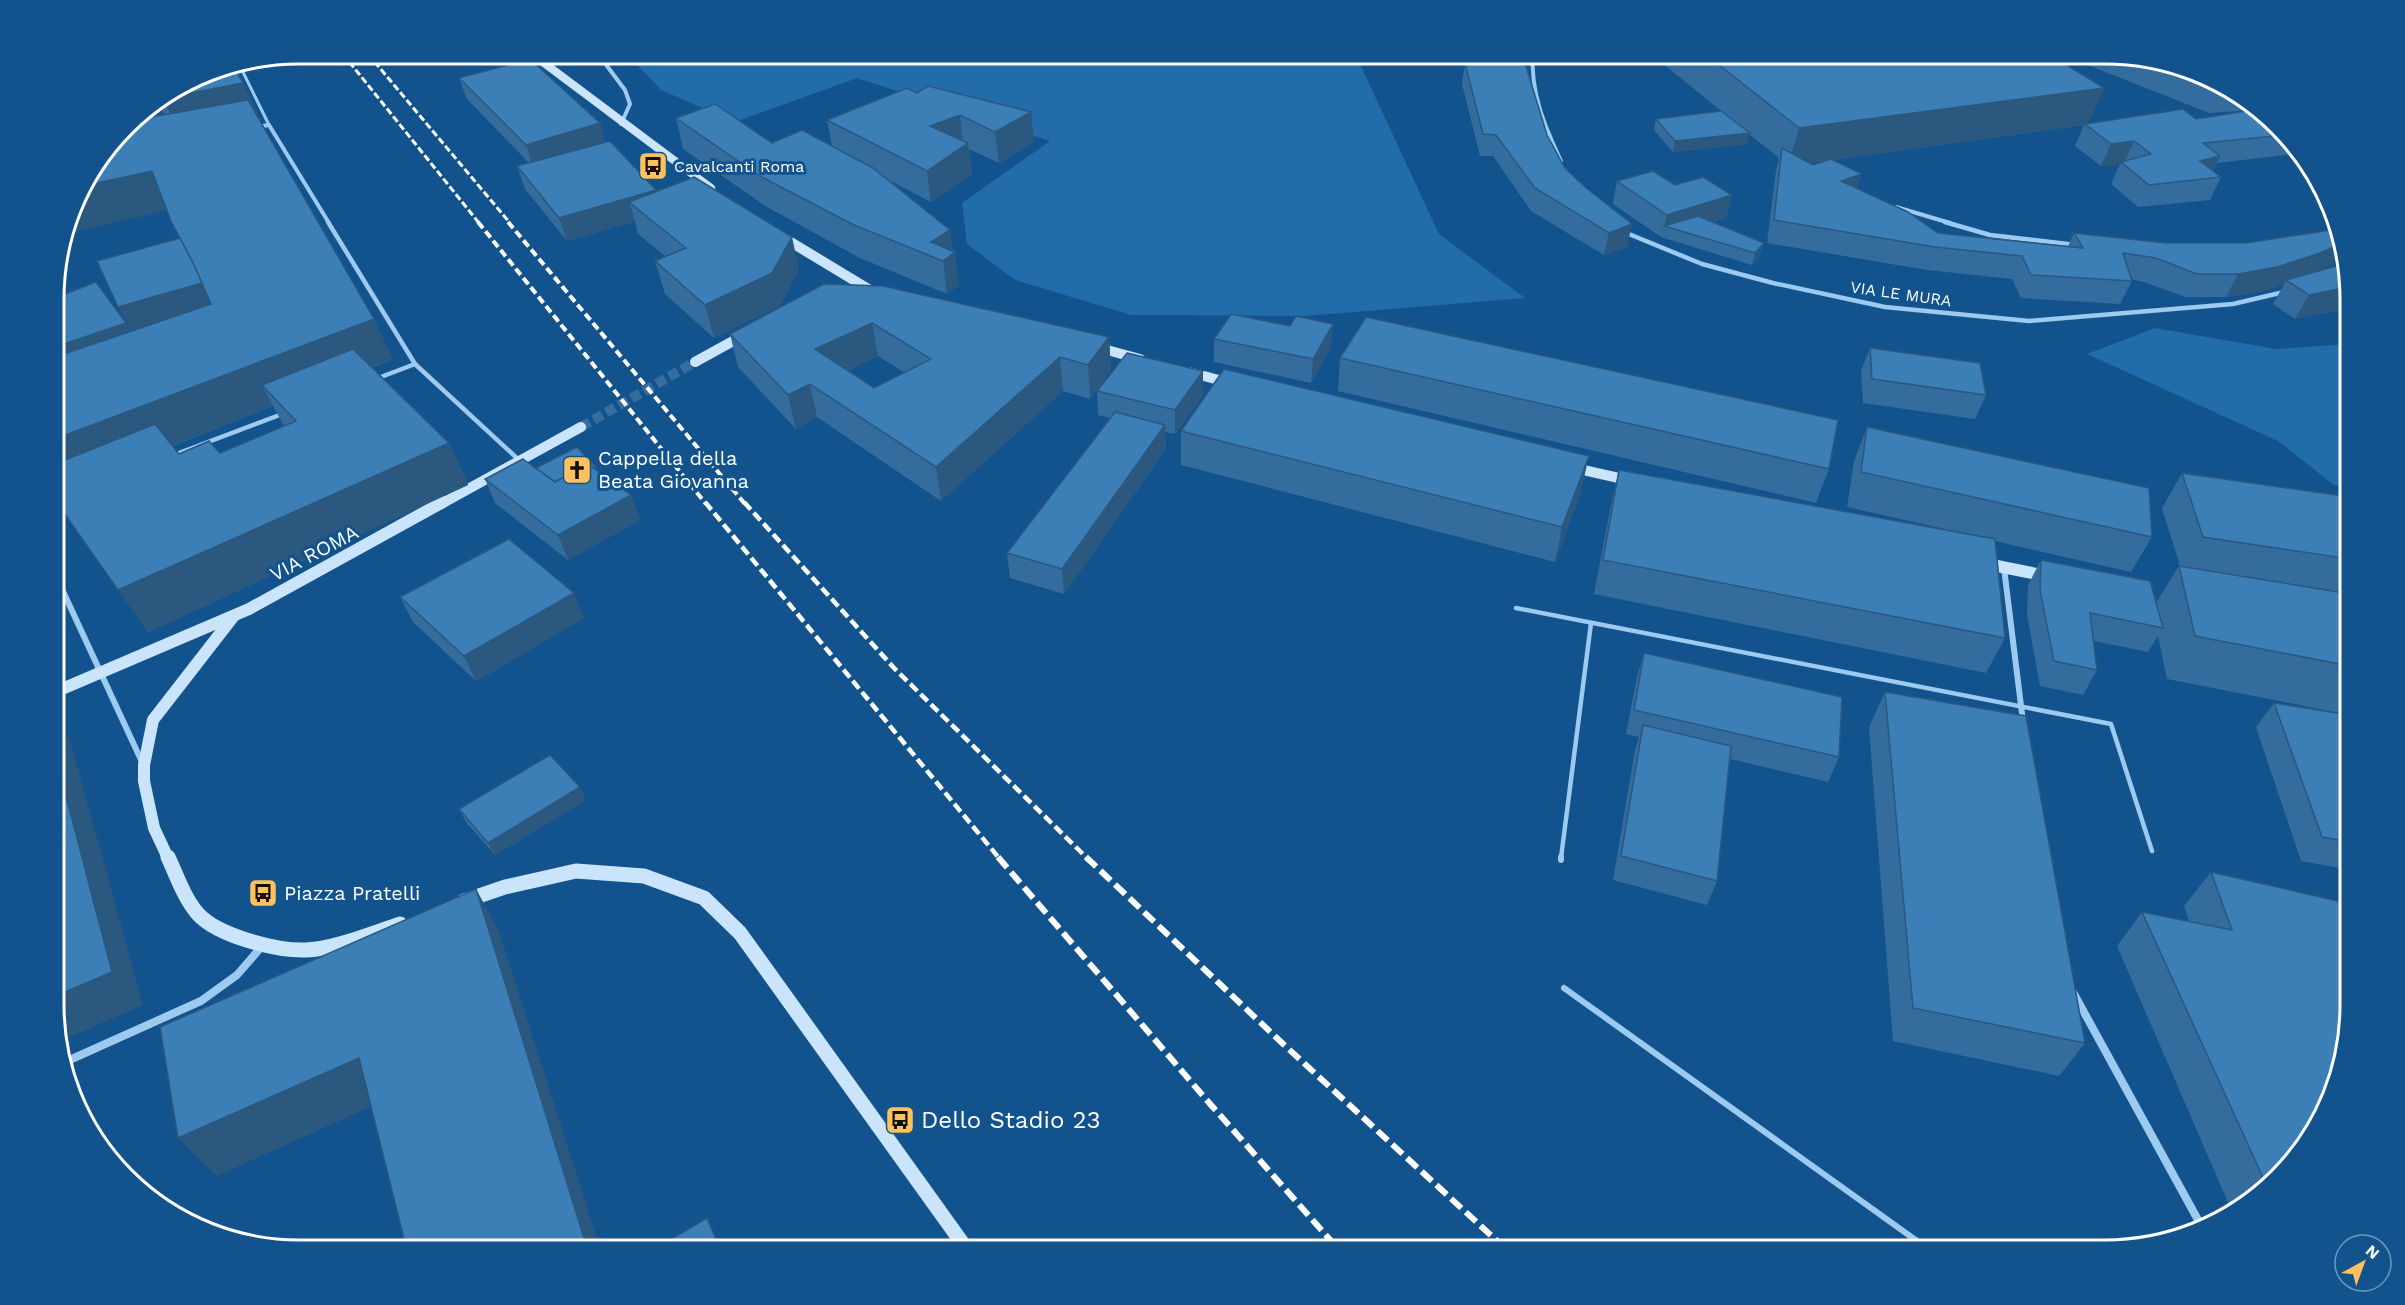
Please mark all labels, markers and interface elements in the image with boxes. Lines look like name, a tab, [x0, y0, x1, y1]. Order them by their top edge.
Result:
bus stop icon: Cavalcanti Roma	[637, 150, 669, 182]
place label: Cavalcanti Roma	[674, 157, 804, 176]
street label: VIA LE MURA	[1849, 278, 1953, 311]
place label: Cappella della Beata Giovanna	[598, 446, 749, 493]
church icon: Cappella della Beata Giovanna	[561, 454, 593, 486]
street label: VIA ROMA	[266, 520, 362, 586]
bus stop icon: Piazza Pratelli	[247, 877, 279, 909]
place label: Piazza Pratelli	[284, 881, 420, 905]
bus stop icon: Dello Stadio 23	[884, 1104, 916, 1136]
place label: Dello Stadio 23	[921, 1106, 1100, 1134]
north arrow	[2333, 1233, 2393, 1293]
text: N	[2362, 1241, 2383, 1263]

